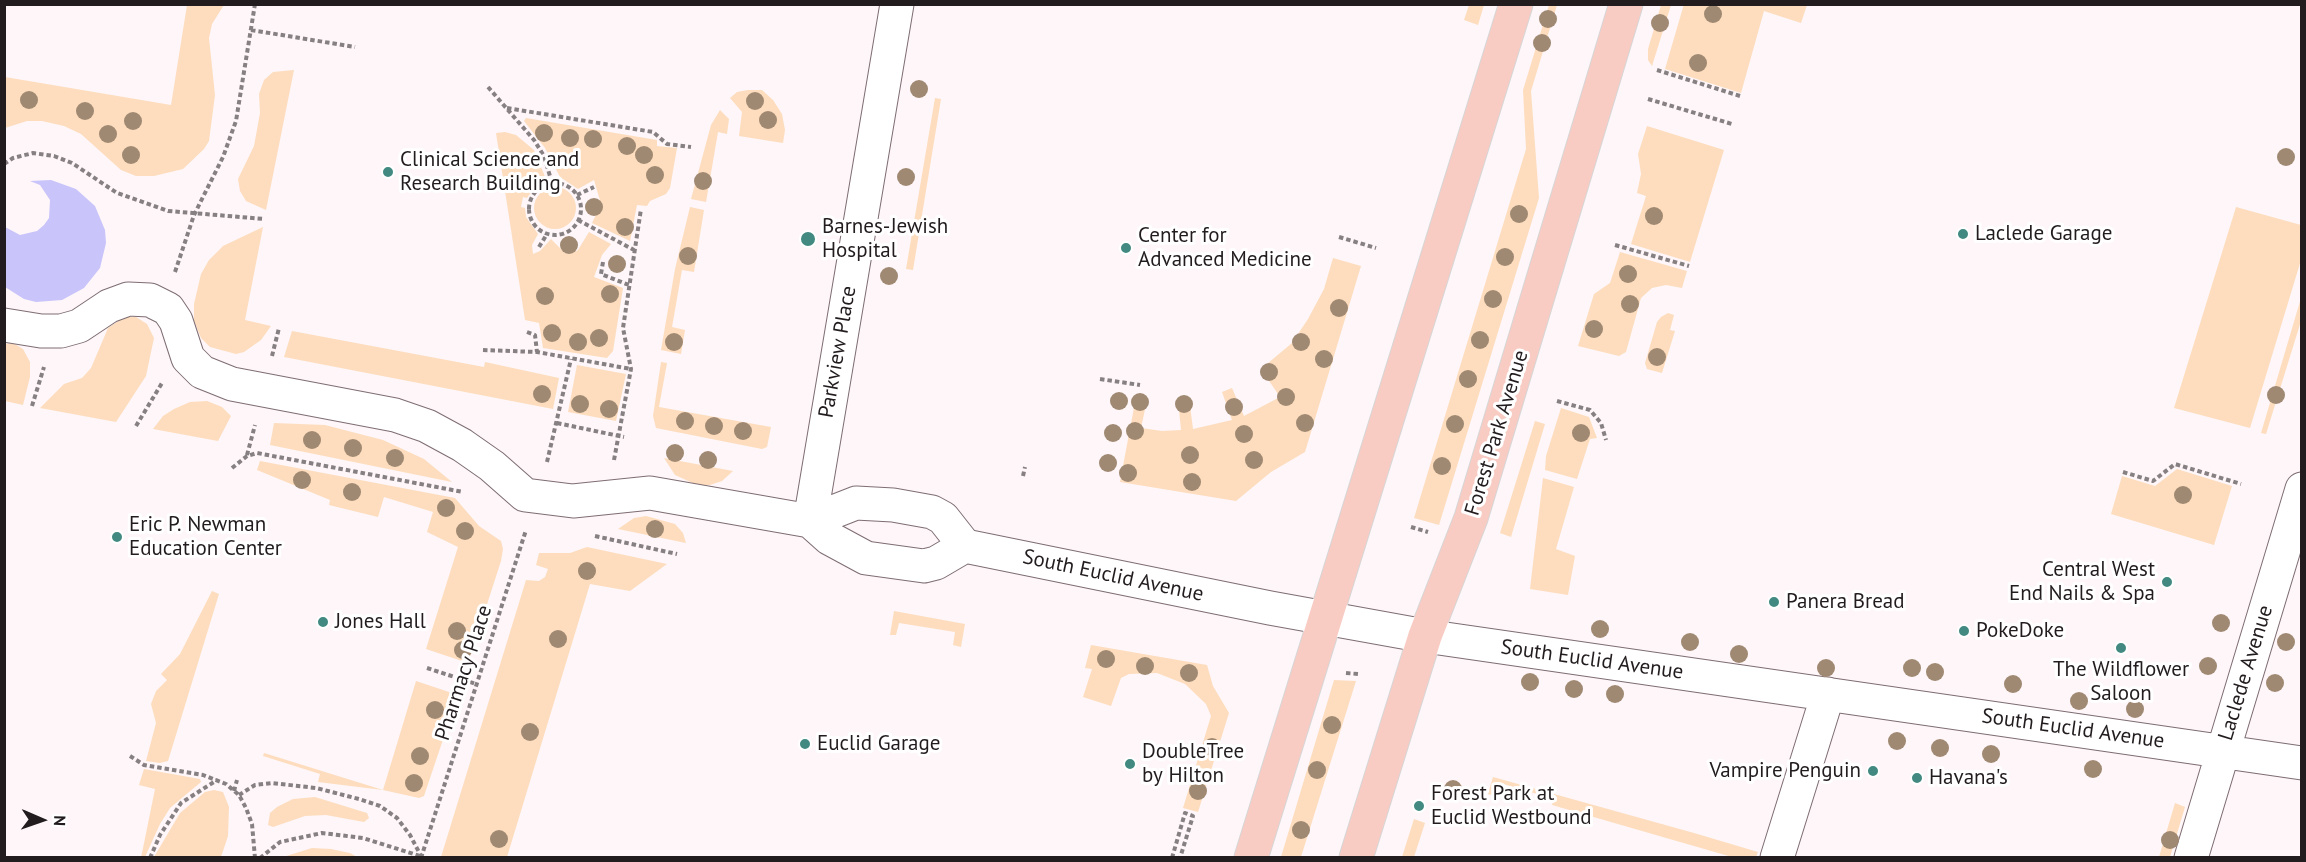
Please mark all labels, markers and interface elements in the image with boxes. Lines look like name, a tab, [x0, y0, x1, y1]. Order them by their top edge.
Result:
place label: Clinical Science and Research Building	[400, 147, 579, 197]
marker: Clinical Science and Research Building	[381, 165, 395, 179]
place label: Barnes-Jewish Hospital	[822, 214, 948, 264]
place label: Laclede Garage	[1975, 221, 2112, 247]
place label: Center for Advanced Medicine	[1138, 223, 1312, 273]
marker: Laclede Garage	[1956, 227, 1970, 241]
marker: Barnes-Jewish Hospital	[799, 230, 817, 248]
marker: Center for Advanced Medicine	[1119, 241, 1133, 255]
street label: Parkview Place	[814, 284, 862, 420]
street label: Forest Park Avenue	[1460, 347, 1534, 519]
place label: Eric P. Newman Education Center	[129, 512, 282, 562]
marker: Eric P. Newman Education Center	[110, 530, 124, 544]
street label: South Euclid Avenue	[1020, 545, 1206, 607]
place label: Central West End Nails & Spa	[2009, 557, 2155, 607]
marker: Central West End Nails & Spa	[2160, 575, 2174, 589]
place label: Panera Bread	[1786, 589, 1905, 615]
marker: Panera Bread	[1767, 595, 1781, 609]
street label: Pharmacy Place	[430, 602, 498, 744]
street label: Laclede Avenue	[2213, 602, 2279, 744]
place label: Jones Hall	[335, 609, 426, 635]
marker: Jones Hall	[316, 615, 330, 629]
place label: PokeDoke	[1976, 618, 2064, 644]
marker: PokeDoke	[1957, 624, 1971, 638]
street label: South Euclid Avenue	[1499, 635, 1685, 685]
marker: The Wildflower Saloon	[2114, 641, 2128, 655]
place label: The Wildflower Saloon	[2053, 657, 2189, 707]
street label: South Euclid Avenue	[1980, 704, 2166, 754]
place label: Euclid Garage	[817, 731, 940, 757]
marker: Euclid Garage	[798, 737, 812, 751]
place label: DoubleTree by Hilton	[1142, 739, 1244, 789]
marker: DoubleTree by Hilton	[1123, 757, 1137, 771]
place label: Vampire Penguin	[1709, 758, 1861, 784]
marker: Vampire Penguin	[1866, 764, 1880, 778]
place label: Havana's	[1929, 765, 2008, 791]
marker: Havana's	[1910, 771, 1924, 785]
place label: Forest Park at Euclid Westbound	[1431, 781, 1592, 831]
north arrow	[12, 790, 72, 850]
marker: Forest Park at Euclid Westbound	[1412, 799, 1426, 813]
text: N	[50, 815, 70, 826]

